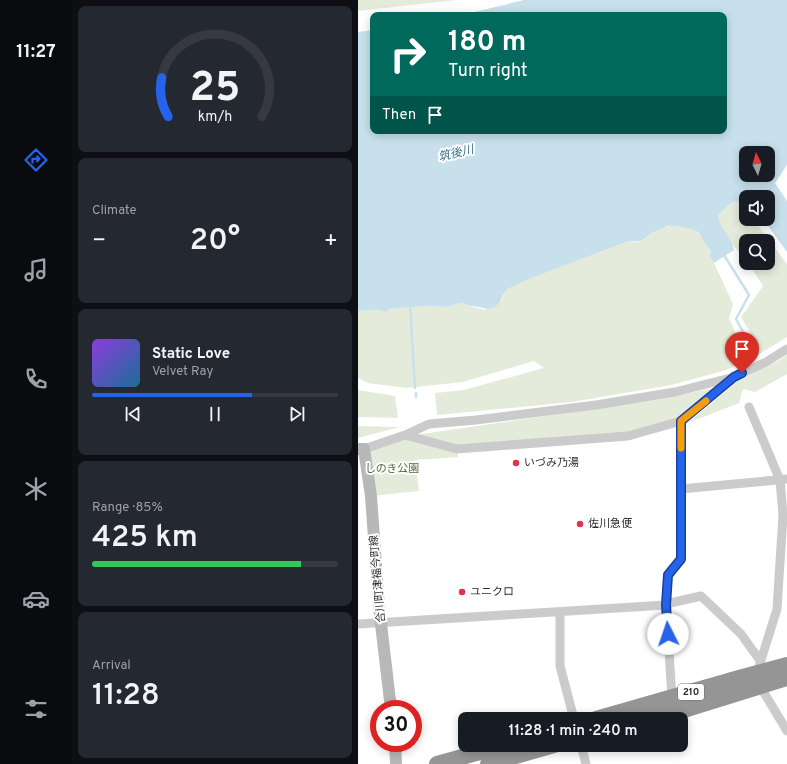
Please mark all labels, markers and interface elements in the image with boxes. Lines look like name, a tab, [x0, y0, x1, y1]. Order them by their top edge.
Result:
text: 180 m	[448, 25, 526, 61]
icon: right	[382, 28, 434, 80]
text: 11:27	[16, 41, 56, 64]
text: Turn right	[448, 60, 528, 83]
text: 25	[190, 63, 240, 116]
icon: arrive	[424, 104, 446, 126]
text: Then	[382, 106, 416, 125]
text: km/h	[198, 107, 232, 125]
water label: 筑後川	[437, 142, 477, 166]
icon: directions	[22, 146, 50, 174]
north arrow	[739, 146, 775, 182]
map controls	[739, 146, 775, 270]
button: sound	[739, 190, 775, 226]
text: Climate	[92, 203, 137, 219]
text: 20°	[190, 223, 240, 260]
text: −	[92, 228, 106, 255]
text: +	[324, 228, 338, 255]
button: search	[739, 234, 775, 270]
icon: music	[22, 256, 50, 284]
pin	[725, 332, 759, 373]
icon: arrive	[731, 338, 753, 360]
text: Static Love	[152, 345, 230, 364]
text: Velvet Ray	[152, 364, 213, 380]
icon: phone	[22, 365, 50, 393]
icon: previous	[122, 403, 144, 425]
icon: pause	[204, 403, 226, 425]
icon: next	[286, 403, 308, 425]
place label: いづみ乃湯	[524, 456, 579, 470]
marker: いづみ乃湯	[511, 458, 521, 468]
park label: しのき公園	[365, 462, 419, 476]
icon: climate	[22, 475, 50, 503]
text: Range · 85%	[92, 500, 163, 516]
place label: 佐川急便	[588, 517, 633, 531]
marker: 佐川急便	[575, 519, 585, 529]
text: 425 km	[92, 520, 198, 557]
street label: 合川町津福今町線	[367, 535, 389, 623]
icon: car	[22, 585, 50, 613]
place label: ユニクロ	[470, 585, 514, 599]
marker: ユニクロ	[457, 587, 467, 597]
position arrow	[647, 613, 689, 655]
text: Arrival	[92, 658, 131, 674]
text: 11:28	[92, 678, 160, 715]
road number: 210	[678, 684, 704, 700]
icon: filters	[22, 695, 50, 723]
speed limit sign: 30	[370, 700, 422, 752]
text: 11:28 · 1 min · 240 m	[509, 722, 637, 741]

